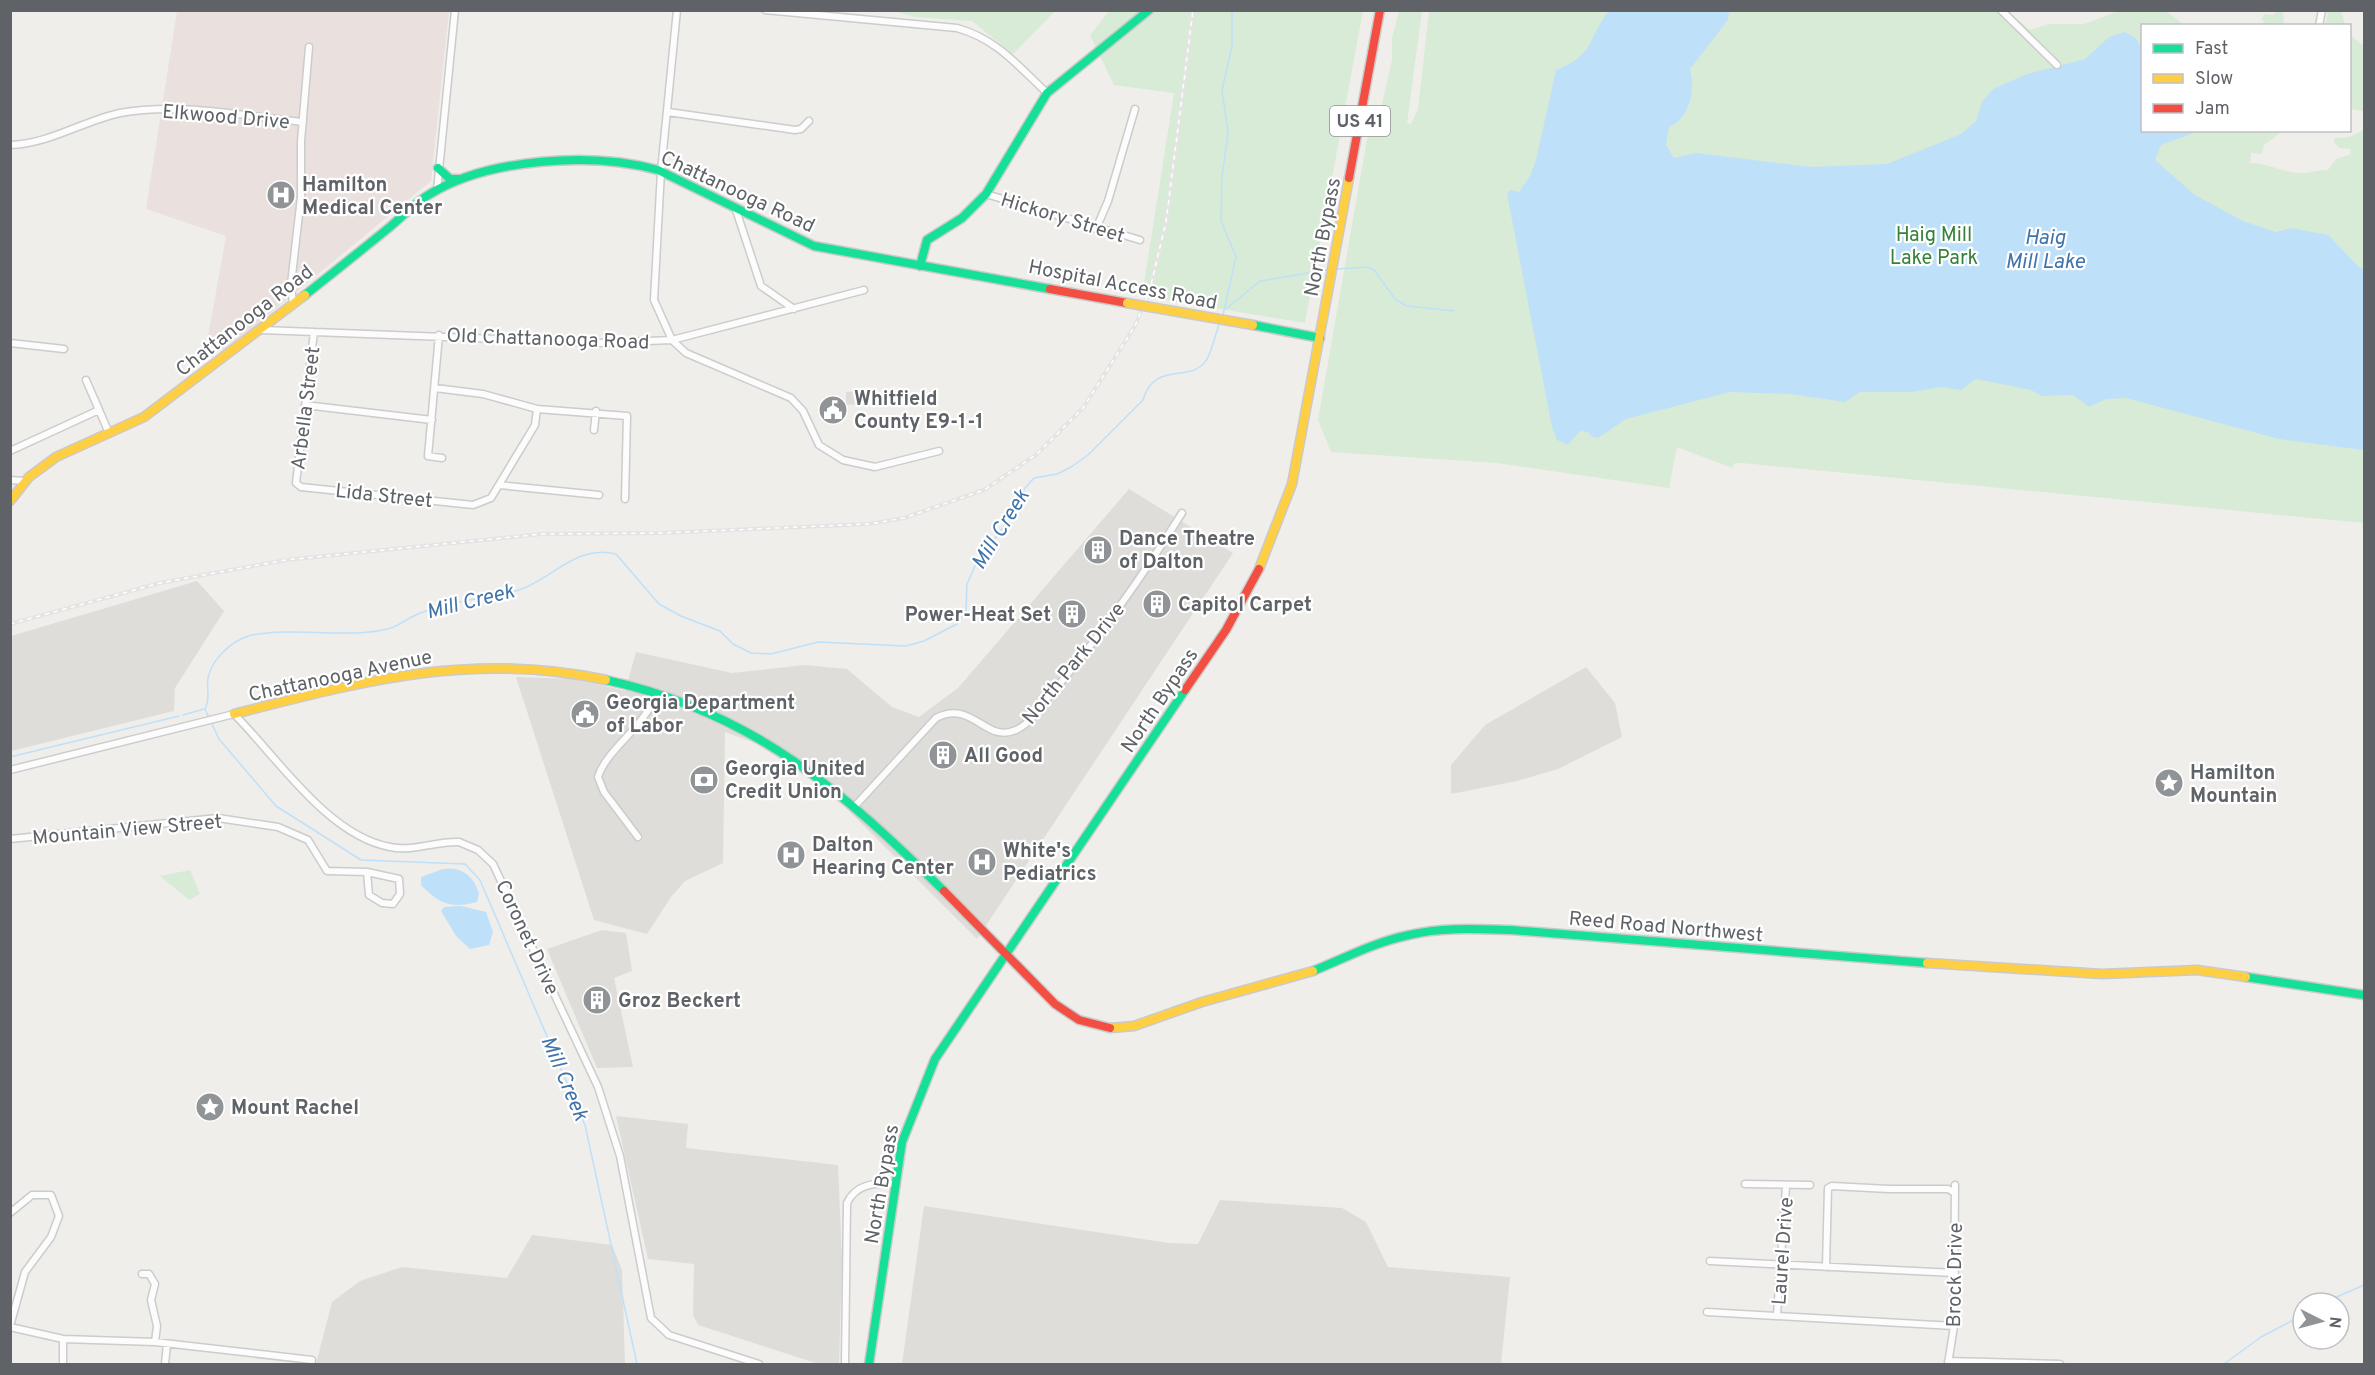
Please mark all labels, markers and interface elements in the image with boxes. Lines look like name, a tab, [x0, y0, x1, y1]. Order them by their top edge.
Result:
legend	[2141, 24, 2351, 132]
text: Fast	[2195, 38, 2228, 61]
text: Slow	[2195, 68, 2233, 91]
text: Jam	[2195, 98, 2230, 121]
street label: Elkwood Drive	[161, 99, 291, 137]
road number: US 41	[1330, 106, 1390, 136]
street label: Chattanooga Road	[656, 146, 818, 240]
place label: Hamilton Medical Center	[302, 173, 443, 222]
street label: North Bypass	[1300, 176, 1348, 299]
hospital icon: Hamilton Medical Center	[265, 179, 297, 211]
street label: Hickory Street	[997, 188, 1128, 250]
park label: Haig Mill Lake Park	[1890, 223, 1978, 272]
water label: Haig Mill Lake	[2005, 225, 2086, 276]
street label: Hospital Access Road	[1026, 255, 1219, 317]
street label: Chattanooga Road	[171, 260, 319, 383]
street label: Old Chattanooga Road	[446, 323, 650, 357]
street label: Arbella Street	[287, 345, 327, 472]
place label: Whitfield County E9-1-1	[854, 387, 984, 436]
public building icon: Whitfield County E9-1-1	[817, 394, 849, 426]
street label: Lida Street	[334, 479, 434, 515]
water label: Mill Creek	[966, 484, 1037, 575]
place label: Dance Theatre of Dalton	[1119, 527, 1255, 576]
building icon: Dance Theatre of Dalton	[1082, 534, 1114, 566]
water label: Mill Creek	[424, 578, 518, 626]
building icon: Capitol Carpet	[1141, 588, 1173, 620]
place label: Capitol Carpet	[1178, 593, 1312, 619]
street label: North Park Drive	[1017, 598, 1132, 731]
building icon: Power-Heat Set	[1056, 598, 1088, 630]
place label: Power-Heat Set	[905, 603, 1051, 629]
street label: North Bypass	[1116, 644, 1205, 758]
street label: Chattanooga Avenue	[246, 645, 435, 709]
place label: Georgia Department of Labor	[606, 691, 795, 740]
public building icon: Georgia Department of Labor	[569, 698, 601, 730]
building icon: All Good	[927, 739, 959, 771]
place label: All Good	[964, 744, 1043, 770]
place label: Georgia United Credit Union	[725, 757, 865, 806]
place label: Hamilton Mountain	[2190, 761, 2277, 810]
bank icon: Georgia United Credit Union	[688, 764, 720, 796]
place icon: Hamilton Mountain	[2153, 767, 2185, 799]
street label: Mountain View Street	[31, 810, 223, 852]
place label: Dalton Hearing Center	[812, 833, 954, 882]
hospital icon: Dalton Hearing Center	[775, 839, 807, 871]
place label: White's Pediatrics	[1003, 839, 1097, 888]
hospital icon: White's Pediatrics	[966, 846, 998, 878]
street label: Coronet Drive	[488, 876, 564, 1000]
street label: Reed Road Northwest	[1568, 907, 1764, 949]
building icon: Groz Beckert	[581, 984, 613, 1016]
place label: Groz Beckert	[618, 989, 741, 1015]
water label: Mill Creek	[534, 1032, 594, 1126]
place icon: Mount Rachel	[194, 1091, 226, 1123]
place label: Mount Rachel	[231, 1096, 359, 1122]
street label: North Bypass	[860, 1123, 906, 1246]
street label: Laurel Drive	[1767, 1196, 1801, 1306]
street label: Brock Drive	[1942, 1223, 1970, 1328]
north arrow	[2291, 1291, 2351, 1351]
text: N	[2323, 1316, 2344, 1329]

